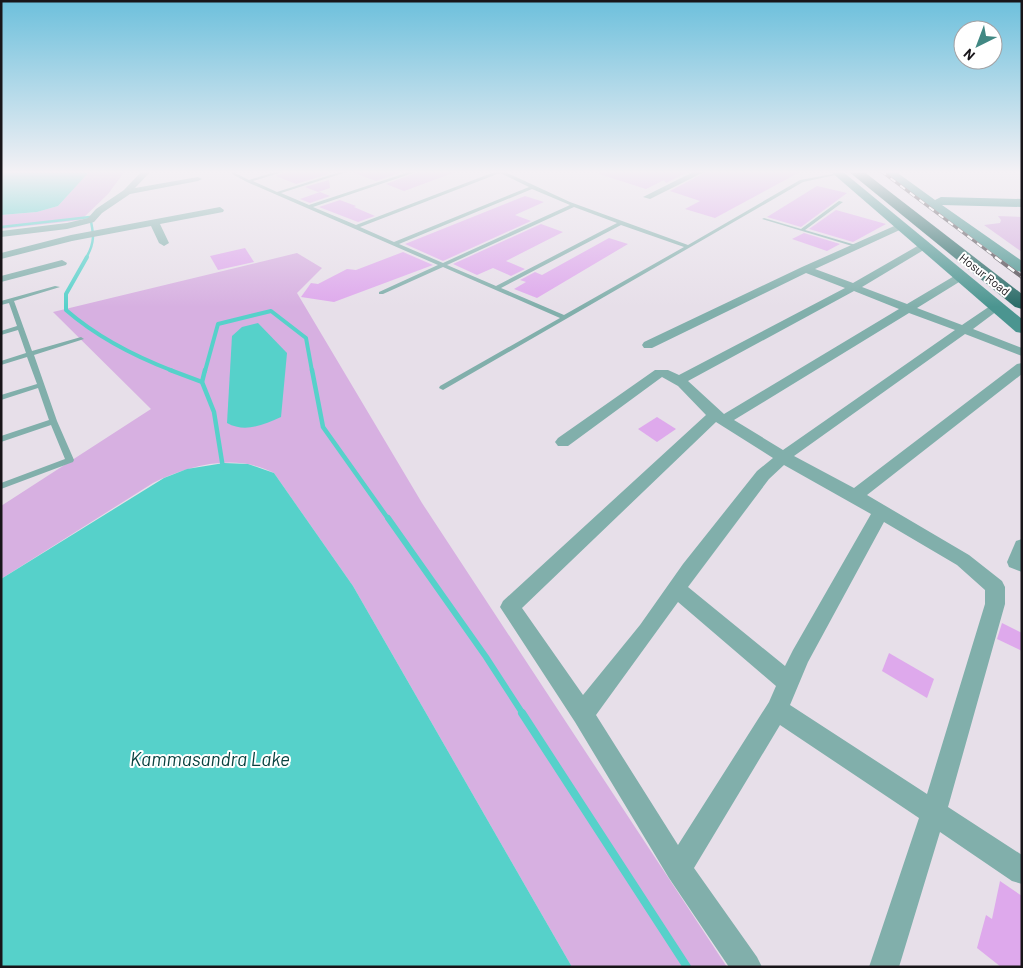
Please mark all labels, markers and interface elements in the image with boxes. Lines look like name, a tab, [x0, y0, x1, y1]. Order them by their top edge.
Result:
north arrow	[953, 20, 1003, 70]
text: N	[960, 46, 978, 64]
street label: Hosur Road	[957, 250, 1013, 298]
water label: Kammasandra Lake	[130, 747, 290, 770]

